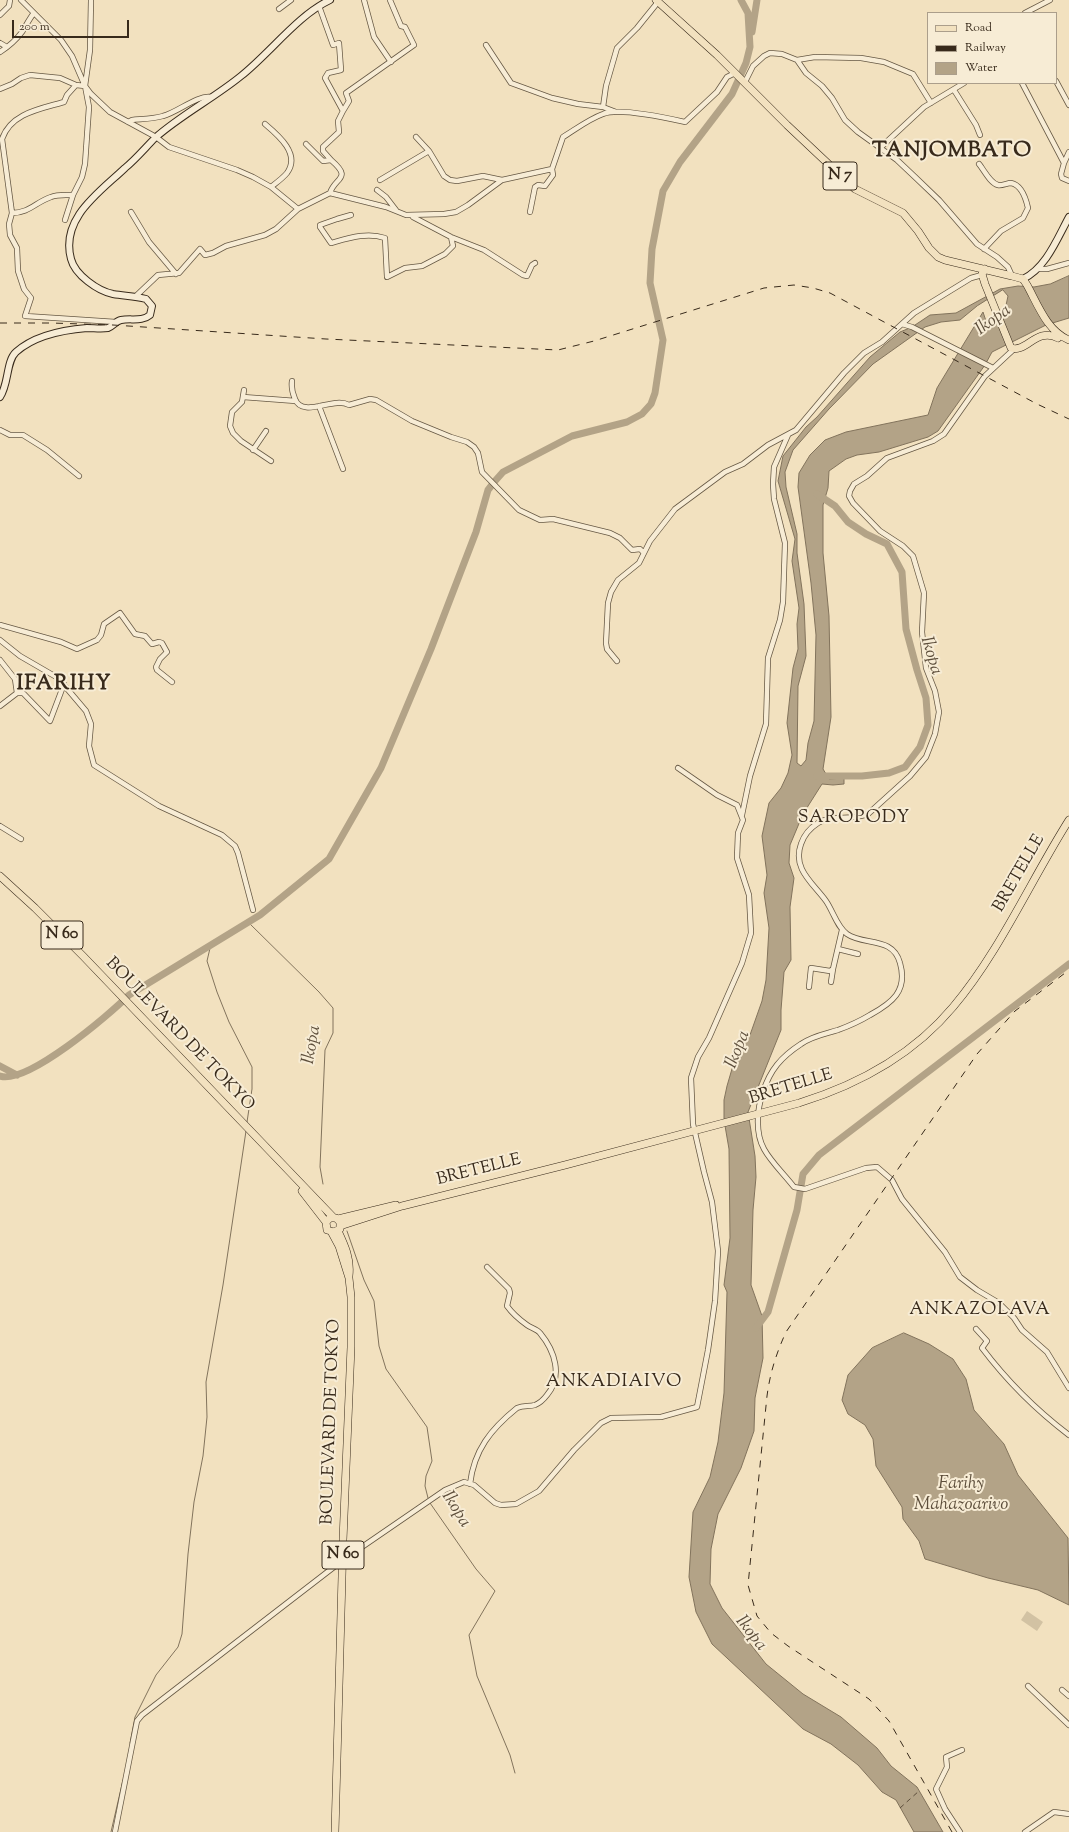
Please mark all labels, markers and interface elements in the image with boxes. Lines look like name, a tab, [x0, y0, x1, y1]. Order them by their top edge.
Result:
scale bar	[14, 12, 131, 38]
legend	[927, 12, 1057, 84]
text: 200 m	[19, 18, 50, 36]
text: Road	[965, 19, 992, 37]
text: Railway	[965, 39, 1006, 57]
text: Water	[965, 59, 997, 77]
district label: TANJOMBATO	[872, 139, 1032, 165]
road number: N 7	[823, 162, 857, 190]
water label: Ikopa	[972, 301, 1016, 341]
water label: Ikopa	[914, 634, 946, 678]
district label: IFARIHY	[17, 672, 111, 698]
district label: SAROPODY	[798, 808, 910, 830]
street label: BRETELLE	[990, 832, 1050, 916]
road number: N 60	[41, 921, 83, 949]
street label: BOULEVARD DE TOKYO	[100, 954, 258, 1116]
water label: Ikopa	[299, 1024, 327, 1066]
water label: Ikopa	[722, 1028, 756, 1072]
street label: BRETELLE	[747, 1066, 835, 1110]
street label: BRETELLE	[435, 1151, 523, 1191]
district label: ANKAZOLAVA	[909, 1300, 1051, 1322]
street label: BOULEVARD DE TOKYO	[318, 1319, 346, 1525]
district label: ANKADIAIVO	[546, 1372, 682, 1394]
water label: Farihy Mahazoarivo	[914, 1474, 1008, 1516]
water label: Ikopa	[435, 1488, 475, 1532]
road number: N 60	[322, 1541, 364, 1569]
water label: Ikopa	[729, 1612, 771, 1656]

